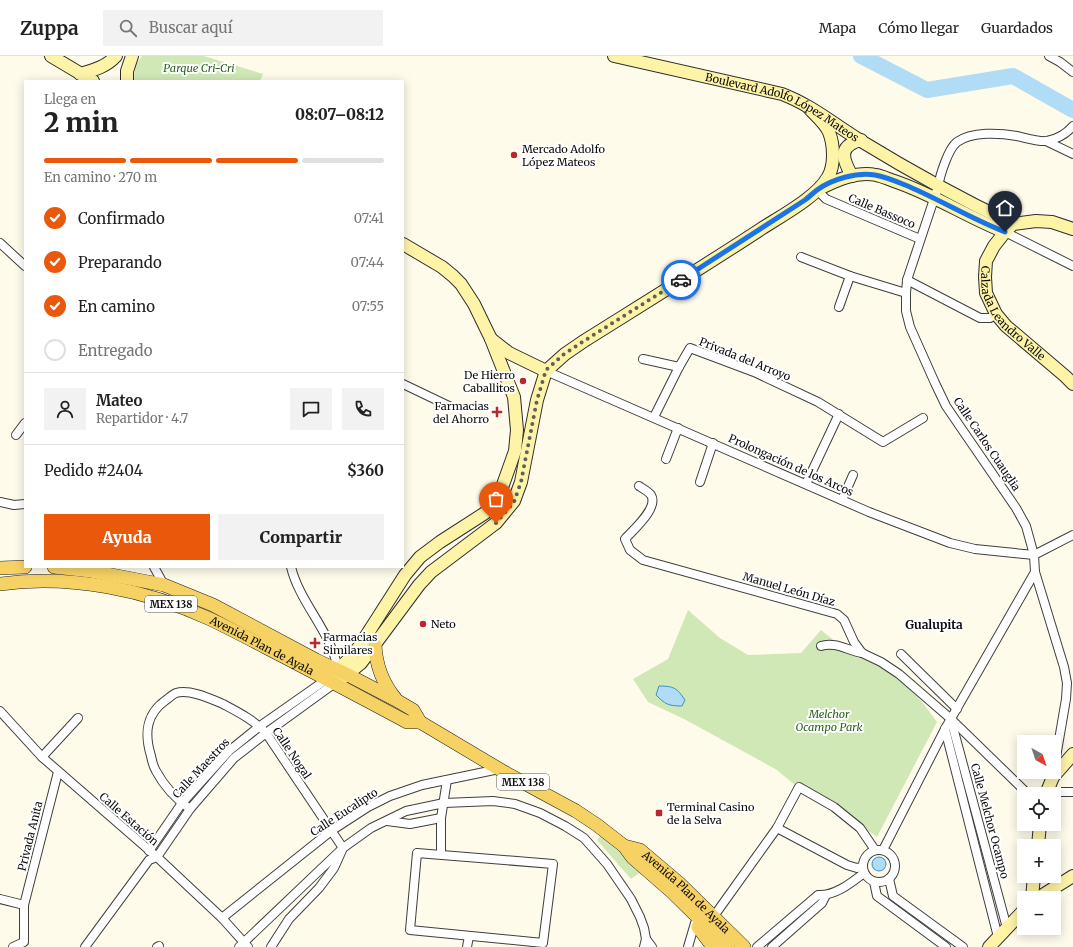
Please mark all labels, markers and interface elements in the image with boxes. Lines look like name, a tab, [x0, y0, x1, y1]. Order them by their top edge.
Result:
search box	[103, 10, 383, 46]
text: Zuppa	[20, 16, 79, 40]
icon: search	[117, 17, 139, 39]
text: Buscar aquí	[149, 18, 233, 37]
text: Mapa	[819, 19, 856, 37]
text: Cómo llegar	[878, 19, 959, 37]
text: Guardados	[981, 19, 1053, 37]
park label: Parque Cri-Cri	[163, 61, 235, 75]
street label: Boulevard Adolfo López Mateos	[704, 70, 861, 145]
text: Llega en	[44, 91, 96, 108]
text: 08:07–08:12	[295, 105, 384, 124]
text: 2 min	[44, 106, 118, 139]
place label: Mercado Adolfo López Mateos	[522, 142, 605, 169]
marker: Mercado Adolfo López Mateos	[509, 150, 519, 160]
text: En camino · 270 m	[44, 169, 157, 186]
street label: Calle Bassoco	[846, 191, 918, 232]
pin	[988, 191, 1022, 232]
icon: home	[994, 197, 1016, 219]
icon: check	[44, 207, 66, 229]
text: Confirmado	[78, 209, 165, 228]
text: 07:41	[354, 210, 384, 227]
icon: check	[44, 251, 66, 273]
text: Preparando	[78, 253, 162, 272]
text: 07:44	[351, 254, 384, 271]
courier	[661, 260, 701, 300]
street label: Calzada Leandro Valle	[978, 265, 1048, 363]
icon: car	[670, 269, 692, 291]
icon: check	[44, 295, 66, 317]
text: En camino	[78, 297, 155, 316]
text: 07:55	[352, 298, 384, 315]
street label: Privada del Arroyo	[697, 334, 793, 384]
text: Entregado	[78, 341, 152, 360]
place label: De Hierro Caballitos	[463, 368, 516, 395]
marker: De Hierro Caballitos	[518, 376, 528, 386]
button: person	[44, 388, 86, 430]
button: chat	[290, 388, 332, 430]
button: phone	[342, 388, 384, 430]
text: Mateo	[96, 391, 142, 410]
street label: Calle Carlos Cuauglia	[950, 395, 1024, 494]
place label: Farmacias del Ahorro	[433, 399, 490, 426]
marker: Farmacias del Ahorro	[492, 407, 502, 417]
text: Repartidor · 4.7	[96, 410, 188, 427]
street label: Prolongación de los Arcos	[726, 431, 856, 499]
text: Pedido #2404	[44, 461, 143, 480]
text: $360	[347, 461, 384, 480]
pin	[479, 482, 513, 523]
icon: bag	[485, 488, 507, 510]
button: Ayuda	[44, 514, 210, 560]
button: Compartir	[218, 514, 384, 560]
street label: Manuel León Díaz	[741, 569, 837, 609]
road number: MEX 138	[145, 596, 197, 612]
street label: Avenida Plan de Ayala	[207, 613, 316, 678]
place label: Neto	[431, 617, 456, 631]
district label: Gualupita	[905, 617, 963, 632]
marker: Neto	[418, 619, 428, 629]
place label: Farmacias Similares	[323, 630, 377, 657]
marker: Farmacias Similares	[310, 638, 320, 648]
park label: Melchor Ocampo Park	[795, 707, 863, 734]
street label: Calle Nogal	[270, 724, 315, 782]
street label: Calle Maestros	[170, 735, 232, 801]
north arrow	[1017, 735, 1061, 779]
map controls	[1017, 735, 1061, 935]
street label: Calle Melchor Ocampo	[968, 762, 1012, 881]
road number: MEX 138	[497, 774, 549, 790]
street label: Calle Eucalipto	[308, 785, 381, 839]
button: locate	[1017, 787, 1061, 831]
street label: Calle Estación	[96, 789, 162, 849]
street label: Privada Anita	[15, 800, 45, 872]
place label: Terminal Casino de la Selva	[667, 800, 755, 827]
marker: Terminal Casino de la Selva	[654, 808, 664, 818]
button: +	[1017, 839, 1061, 883]
street label: Avenida Plan de Ayala	[639, 847, 733, 936]
button: −	[1017, 891, 1061, 935]

